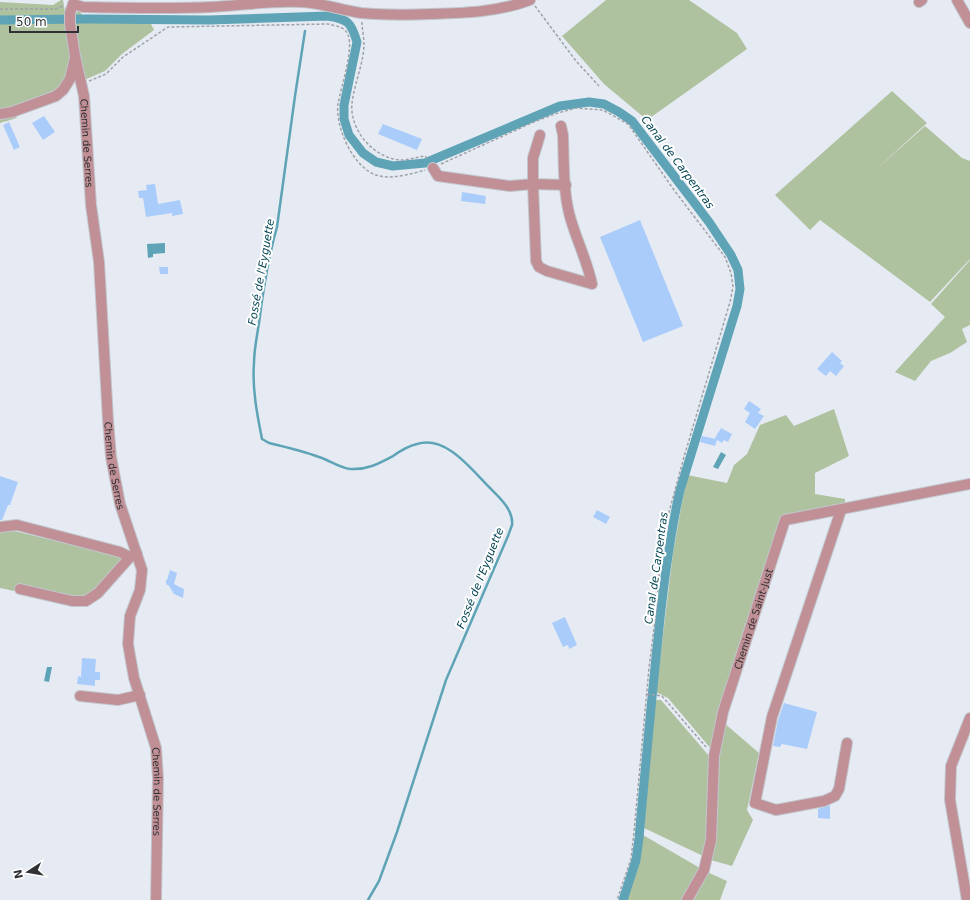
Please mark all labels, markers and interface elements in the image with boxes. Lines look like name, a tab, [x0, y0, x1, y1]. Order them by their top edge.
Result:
scale bar	[10, 8, 78, 34]
text: 50 m	[16, 15, 47, 29]
street label: Chemin de Serres	[78, 98, 95, 188]
water label: Canal de Carpentras	[638, 113, 717, 212]
water label: Fossé de l'Eyguette	[246, 218, 277, 326]
street label: Chemin de Serres	[102, 421, 127, 511]
water label: Canal de Carpentras	[642, 511, 671, 625]
water label: Fossé de l'Eyguette	[454, 526, 507, 631]
street label: Chemin de Saint-Just	[732, 567, 775, 671]
street label: Chemin de Serres	[150, 747, 163, 836]
north arrow	[8, 852, 48, 892]
text: N	[11, 868, 26, 880]

